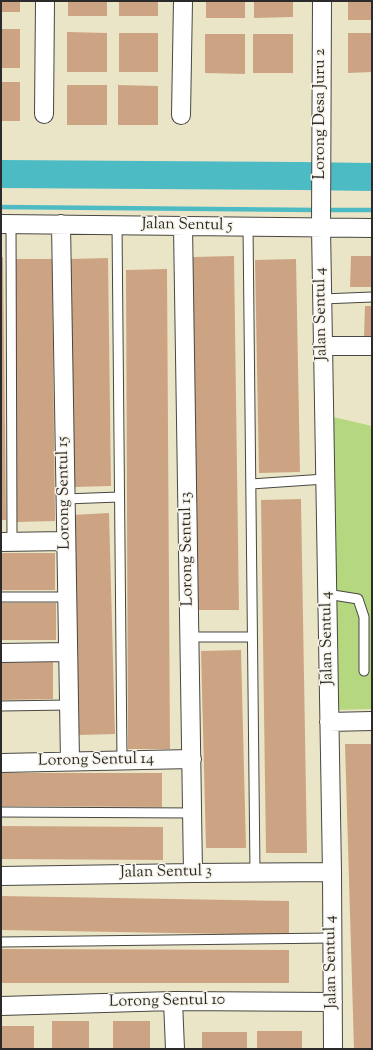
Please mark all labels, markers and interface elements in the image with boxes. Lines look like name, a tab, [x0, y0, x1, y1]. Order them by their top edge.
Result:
street label: Lorong Desa Juru 2	[311, 49, 331, 179]
street label: Jalan Sentul 5	[141, 216, 233, 236]
street label: Jalan Sentul 4	[312, 267, 332, 361]
street label: Lorong Sentul 15	[54, 436, 76, 550]
street label: Lorong Sentul 13	[177, 492, 199, 606]
street label: Jalan Sentul 4	[318, 591, 338, 685]
street label: Lorong Sentul 14	[38, 750, 154, 772]
street label: Jalan Sentul 3	[120, 863, 212, 883]
street label: Jalan Sentul 4	[322, 915, 342, 1009]
street label: Lorong Sentul 10	[109, 991, 225, 1013]

